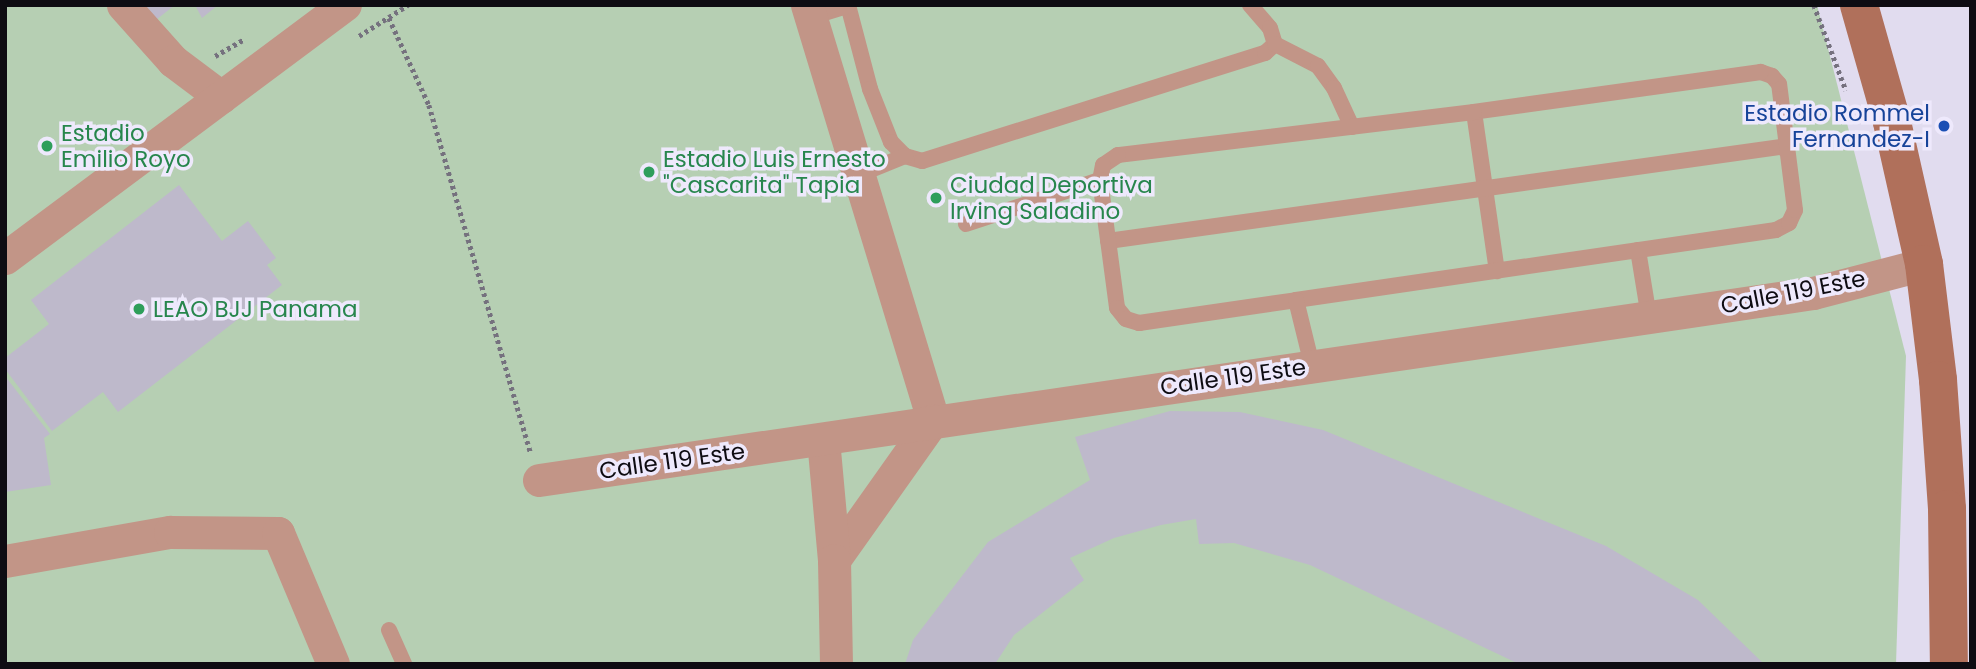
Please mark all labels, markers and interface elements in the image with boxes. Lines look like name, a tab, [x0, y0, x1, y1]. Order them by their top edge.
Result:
place label: Estadio Rommel Fernandez-I	[1744, 99, 1930, 153]
marker: Estadio Rommel Fernandez-I	[1936, 118, 1952, 134]
place label: Estadio Emilio Royo	[61, 119, 191, 173]
marker: Estadio Emilio Royo	[39, 138, 55, 154]
place label: Estadio Luis Ernesto "Cascarita" Tapia	[663, 145, 886, 199]
marker: Estadio Luis Ernesto "Cascarita" Tapia	[641, 164, 657, 180]
place label: Ciudad Deportiva Irving Saladino	[950, 171, 1153, 225]
marker: Ciudad Deportiva Irving Saladino	[928, 190, 944, 206]
street label: Calle 119 Este	[1718, 264, 1868, 320]
place label: LEAO BJJ Panama	[153, 295, 357, 323]
marker: LEAO BJJ Panama	[131, 301, 147, 317]
street label: Calle 119 Este	[1158, 353, 1308, 401]
street label: Calle 119 Este	[597, 437, 747, 485]

